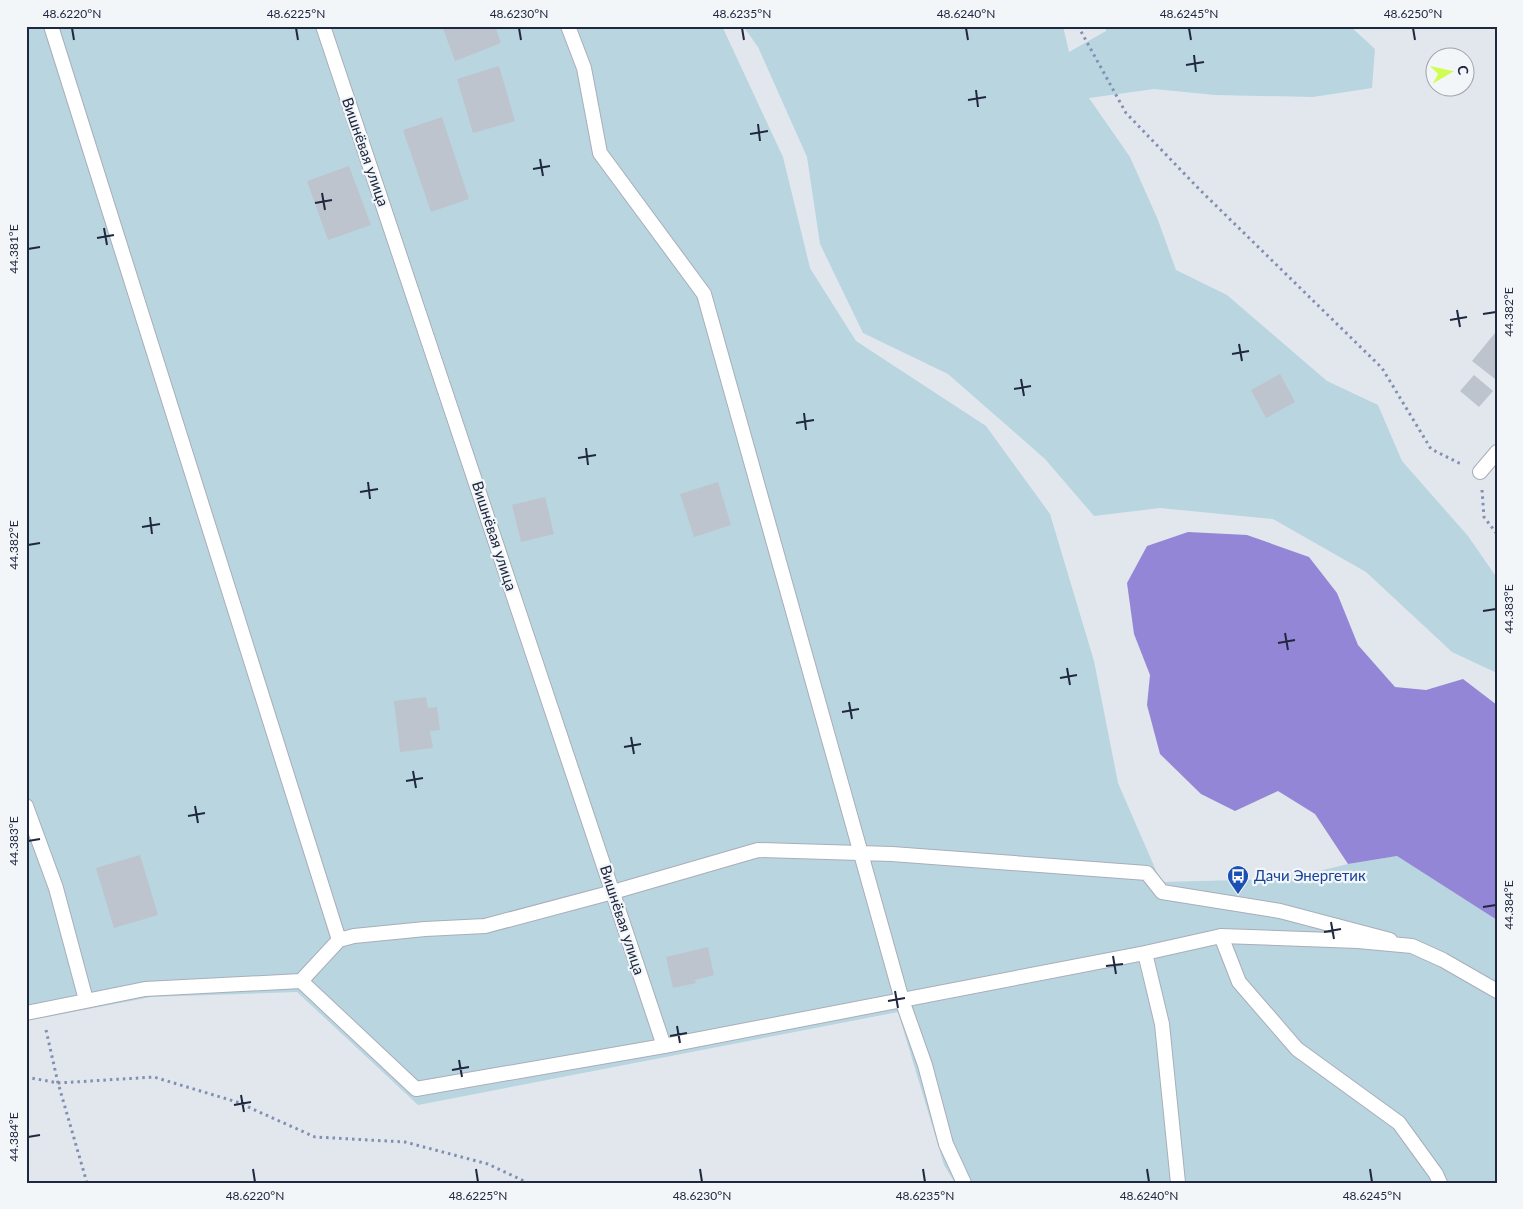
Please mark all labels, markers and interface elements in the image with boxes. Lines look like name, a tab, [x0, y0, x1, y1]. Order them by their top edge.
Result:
text: 48.6220°N	[43, 6, 101, 21]
text: 48.6225°N	[267, 6, 325, 21]
text: 48.6230°N	[490, 6, 548, 21]
text: 48.6235°N	[713, 6, 771, 21]
text: 48.6240°N	[937, 6, 995, 21]
text: 48.6245°N	[1160, 6, 1218, 21]
text: 48.6250°N	[1384, 6, 1442, 21]
north arrow	[1426, 48, 1476, 98]
text: С	[1454, 64, 1473, 77]
street label: Вишнёвая улица	[339, 95, 393, 208]
text: 44.381°E	[6, 224, 21, 274]
text: 44.382°E	[1501, 287, 1516, 337]
street label: Вишнёвая улица	[469, 479, 521, 593]
text: 44.382°E	[6, 520, 21, 570]
text: 44.383°E	[1501, 584, 1516, 634]
text: 44.383°E	[6, 816, 21, 866]
street label: Вишнёвая улица	[597, 863, 649, 977]
bus stop icon: Дачи Энергетик	[1226, 864, 1250, 895]
place label: Дачи Энергетик	[1254, 866, 1366, 884]
text: 44.384°E	[1501, 880, 1516, 930]
text: 44.384°E	[6, 1112, 21, 1162]
text: 48.6220°N	[226, 1188, 284, 1203]
text: 48.6225°N	[449, 1188, 507, 1203]
text: 48.6230°N	[673, 1188, 731, 1203]
text: 48.6235°N	[896, 1188, 954, 1203]
text: 48.6240°N	[1120, 1188, 1178, 1203]
text: 48.6245°N	[1343, 1188, 1401, 1203]

